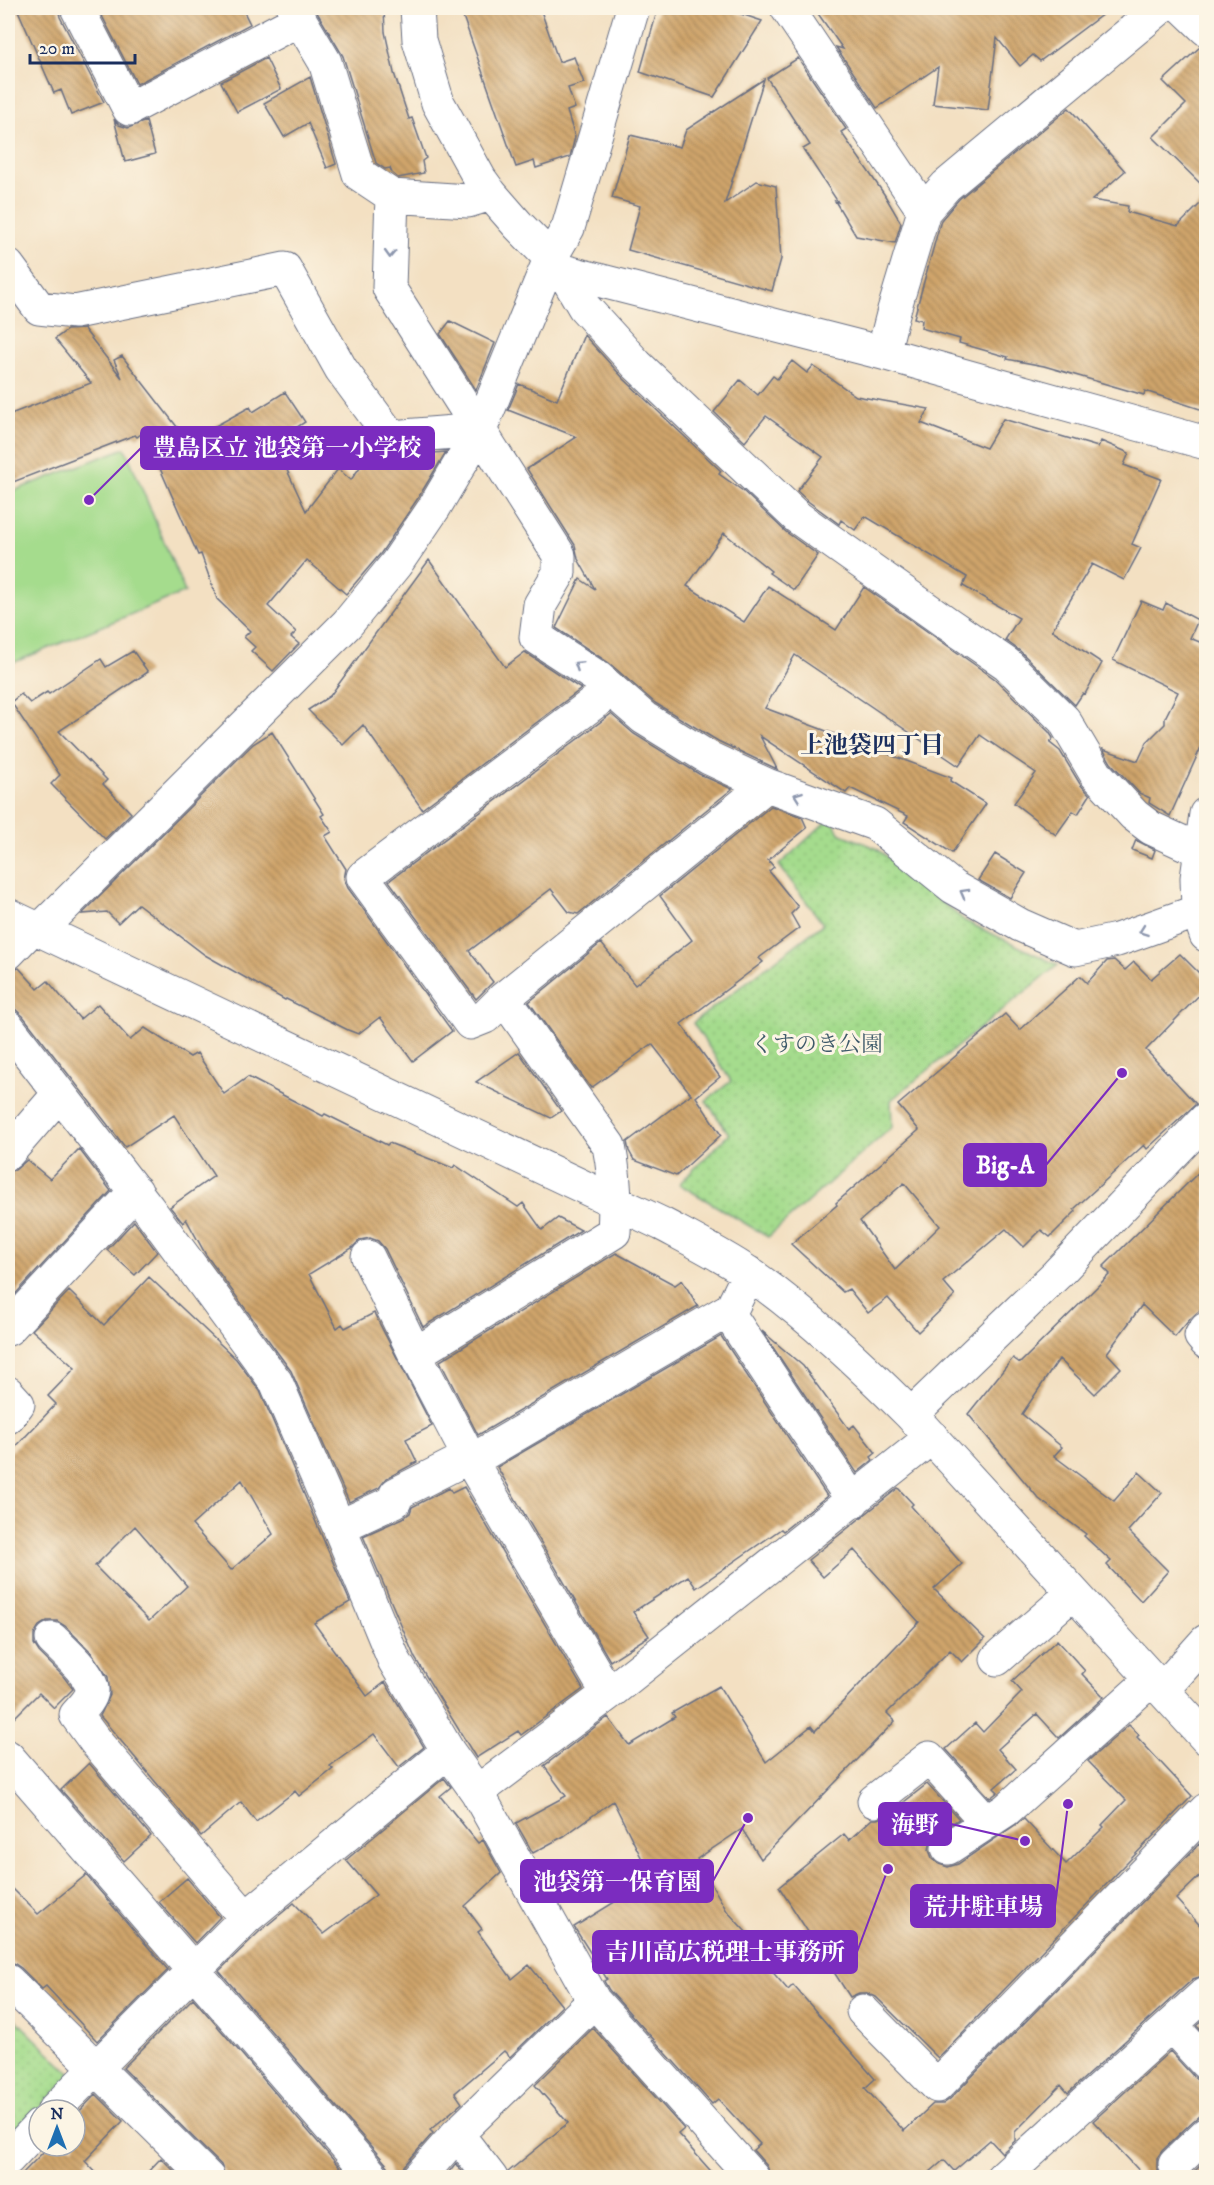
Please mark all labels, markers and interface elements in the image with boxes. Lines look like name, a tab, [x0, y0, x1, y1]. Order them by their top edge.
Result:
scale bar	[30, 27, 135, 65]
text: 20 m	[39, 38, 75, 60]
one-way arrow	[384, 250, 397, 259]
callout: 豊島区立 池袋第一小学校	[141, 427, 434, 469]
text: 豊島区立 池袋第一小学校	[152, 434, 422, 464]
one-way arrow	[574, 661, 585, 672]
district label: 上池袋四丁目	[800, 731, 944, 761]
one-way arrow	[793, 791, 804, 804]
one-way arrow	[960, 889, 970, 900]
one-way arrow	[1138, 923, 1149, 936]
park label: くすのき公園	[751, 1031, 883, 1058]
callout: Big-A	[964, 1144, 1046, 1186]
text: Big-A	[976, 1151, 1035, 1181]
callout: 海野	[879, 1803, 951, 1845]
text: 海野	[891, 1811, 939, 1841]
callout: 池袋第一保育園	[521, 1860, 713, 1902]
text: 池袋第一保育園	[533, 1868, 701, 1898]
callout: 荒井駐車場	[911, 1885, 1055, 1927]
text: 荒井駐車場	[923, 1893, 1043, 1923]
callout: 吉川高広税理士事務所	[593, 1931, 857, 1973]
text: 吉川高広税理士事務所	[605, 1938, 845, 1968]
north arrow	[27, 2098, 87, 2158]
text: N	[50, 2104, 64, 2124]

